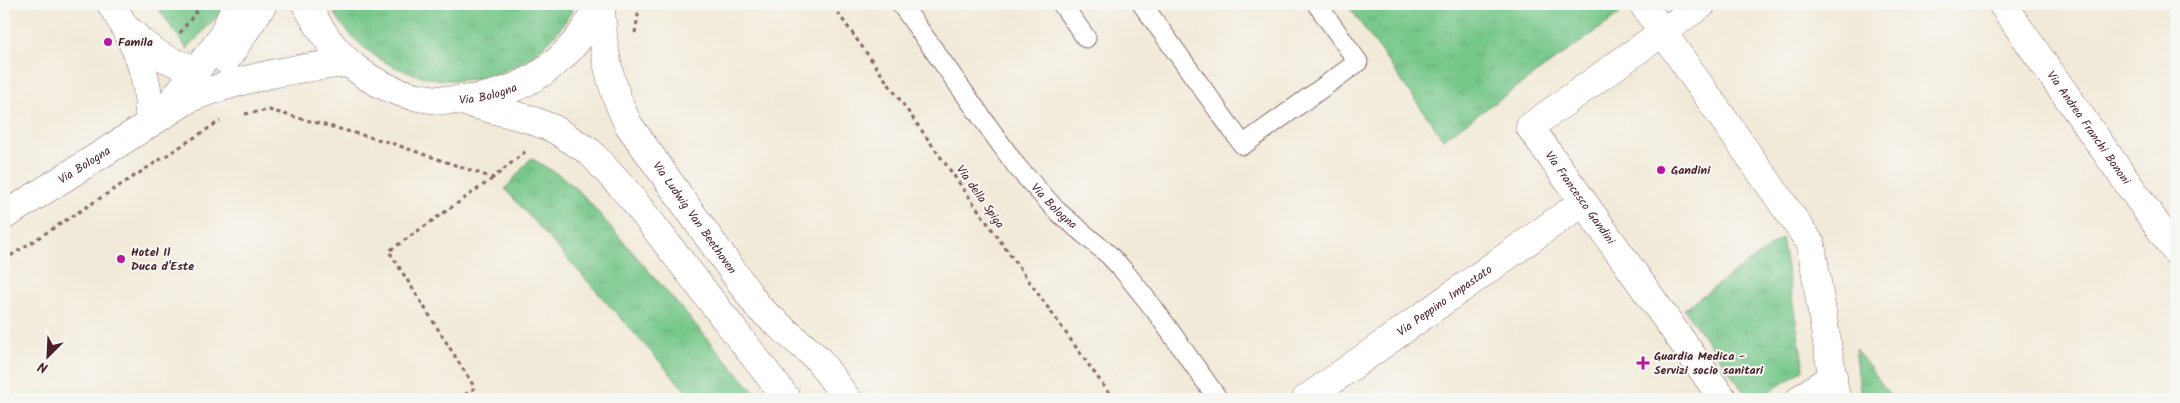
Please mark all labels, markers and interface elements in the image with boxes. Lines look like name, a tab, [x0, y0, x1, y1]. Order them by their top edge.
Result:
place label: Famila	[118, 33, 153, 52]
marker: Famila	[102, 36, 114, 48]
street label: Via Andrea Franchi Bononi	[2042, 67, 2136, 189]
street label: Via Bologna	[459, 78, 520, 110]
street label: Via Bologna	[54, 141, 114, 189]
street label: Via Francesco Gandini	[1540, 147, 1621, 249]
street label: Via Ludwig Van Beethoven	[648, 157, 741, 278]
street label: Via della Spiga	[951, 161, 1009, 233]
place label: Gandini	[1671, 161, 1711, 180]
marker: Gandini	[1655, 164, 1667, 176]
street label: Via Bologna	[1026, 179, 1082, 234]
place label: Hotel Il Duca d'Este	[131, 243, 194, 276]
marker: Hotel Il Duca d'Este	[115, 253, 127, 265]
street label: Via Peppino Impastato	[1393, 260, 1496, 341]
north arrow	[22, 330, 72, 380]
place label: Guardia Medica - Servizi socio sanitari	[1654, 347, 1764, 380]
text: N	[34, 355, 52, 379]
marker: Guardia Medica - Servizi socio sanitari	[1636, 356, 1650, 370]

